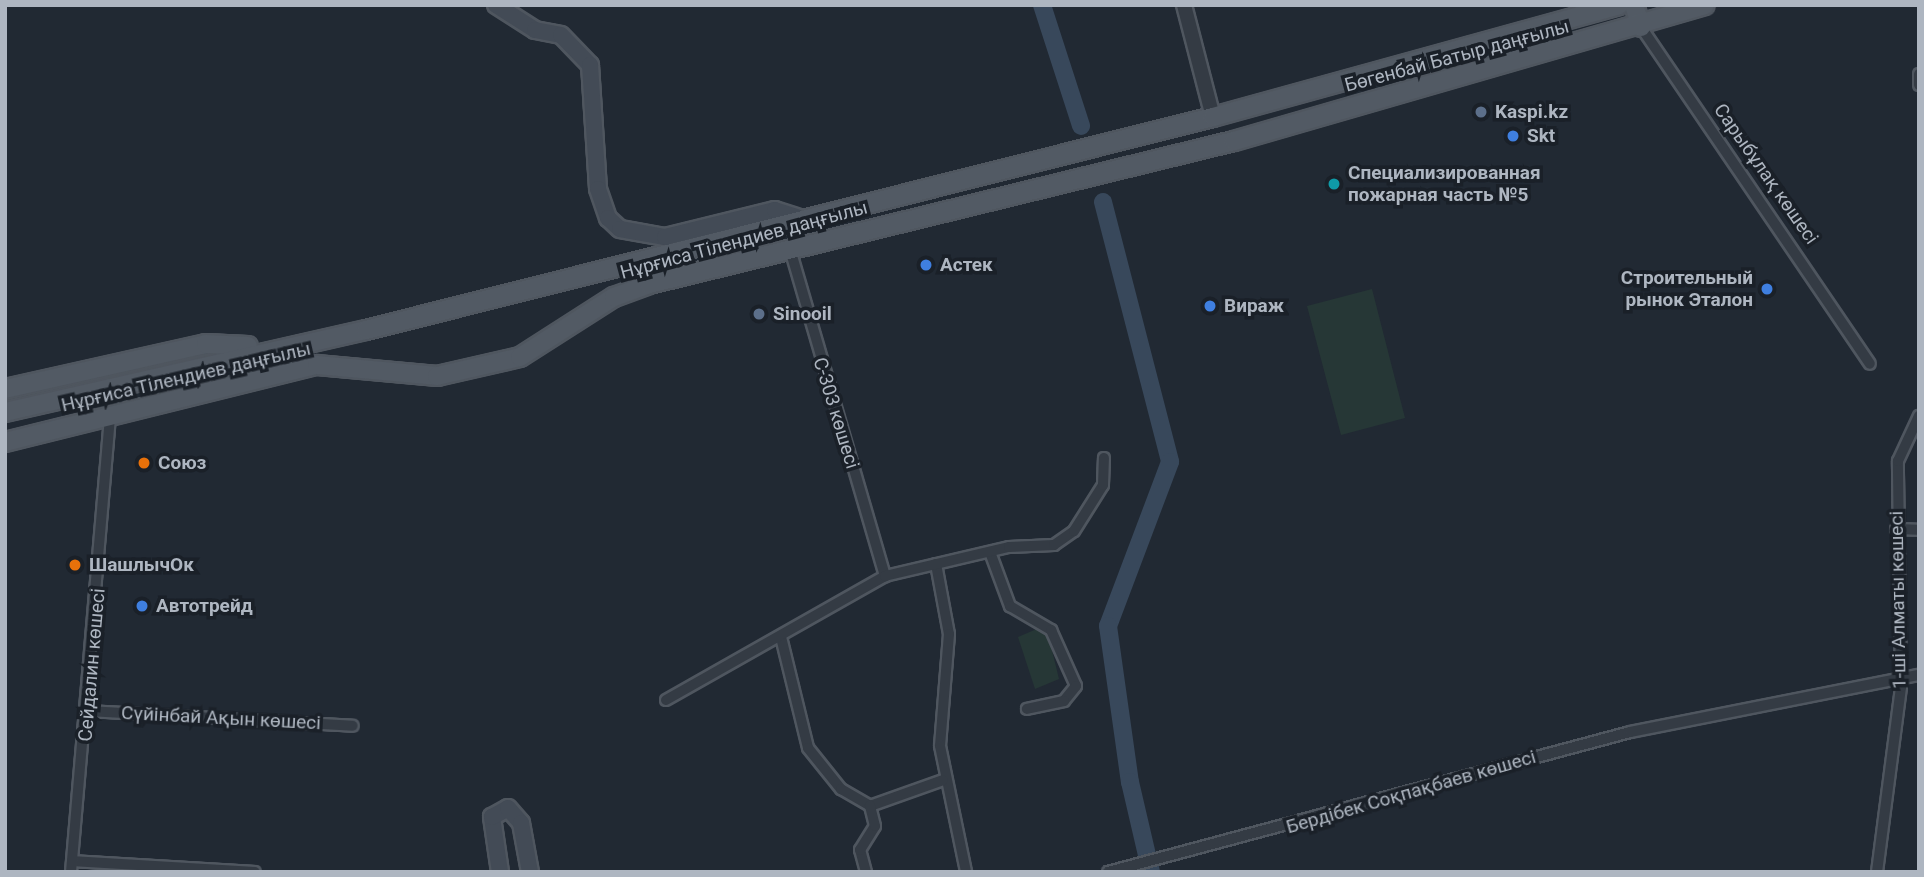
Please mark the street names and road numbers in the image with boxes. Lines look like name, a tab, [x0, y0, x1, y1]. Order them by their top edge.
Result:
street label: Бөгенбай Батыр даңғылы	[1342, 15, 1572, 97]
street label: Сарыбұлақ көшесі	[1709, 99, 1823, 249]
street label: Нұрғиса Тілендиев даңғылы	[618, 196, 870, 284]
street label: Нұрғиса Тілендиев даңғылы	[59, 337, 313, 417]
street label: С-303 көшесі	[808, 355, 864, 471]
street label: 1-ші Алматы көшесі	[1885, 511, 1911, 689]
street label: Сейдалин көшесі	[74, 587, 110, 743]
street label: Сүйінбай Ақын көшесі	[121, 701, 321, 735]
street label: Бердібек Соқпақбаев көшесі	[1284, 745, 1538, 839]

